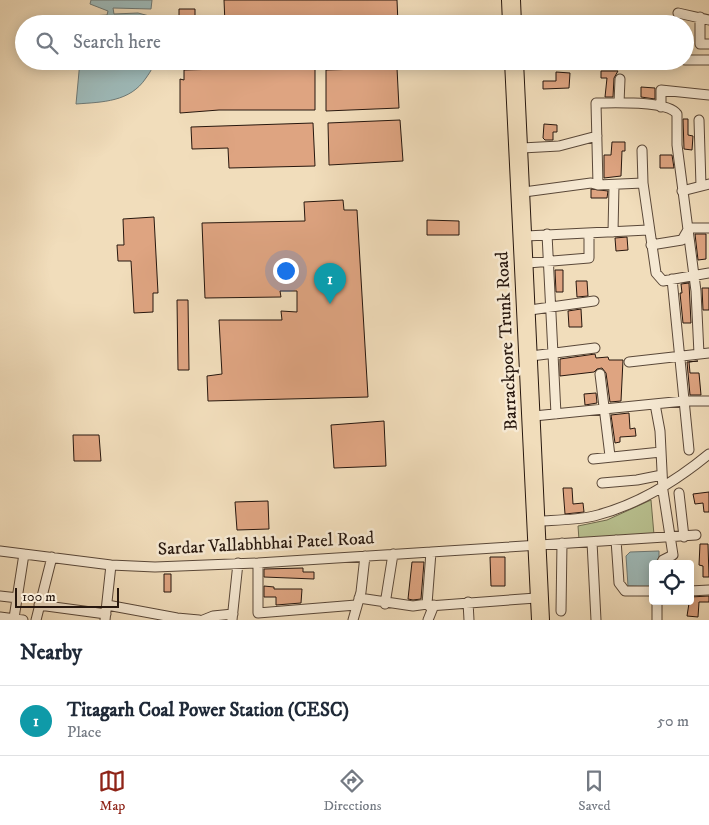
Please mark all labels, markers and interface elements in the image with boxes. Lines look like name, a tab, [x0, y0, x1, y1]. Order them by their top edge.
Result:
search box	[15, 15, 694, 70]
icon: search	[33, 29, 61, 57]
text: Search here	[73, 31, 161, 54]
street label: Barrackpore Trunk Road	[491, 251, 523, 431]
your location	[273, 258, 299, 284]
pin: 1	[314, 263, 346, 304]
street label: Sardar Vallabhbhai Patel Road	[157, 527, 375, 561]
map controls	[649, 560, 694, 605]
button: locate	[649, 560, 694, 605]
scale bar	[15, 585, 119, 608]
text: 100 m	[22, 588, 56, 606]
text: Nearby	[20, 640, 82, 666]
text: Titagarh Coal Power Station (CESC)	[67, 699, 349, 722]
text: 1	[33, 711, 39, 731]
text: 50 m	[657, 711, 689, 731]
text: Place	[67, 722, 101, 742]
tab: Map	[98, 767, 126, 815]
tab: Directions	[323, 767, 381, 815]
tab: Saved	[578, 767, 611, 815]

